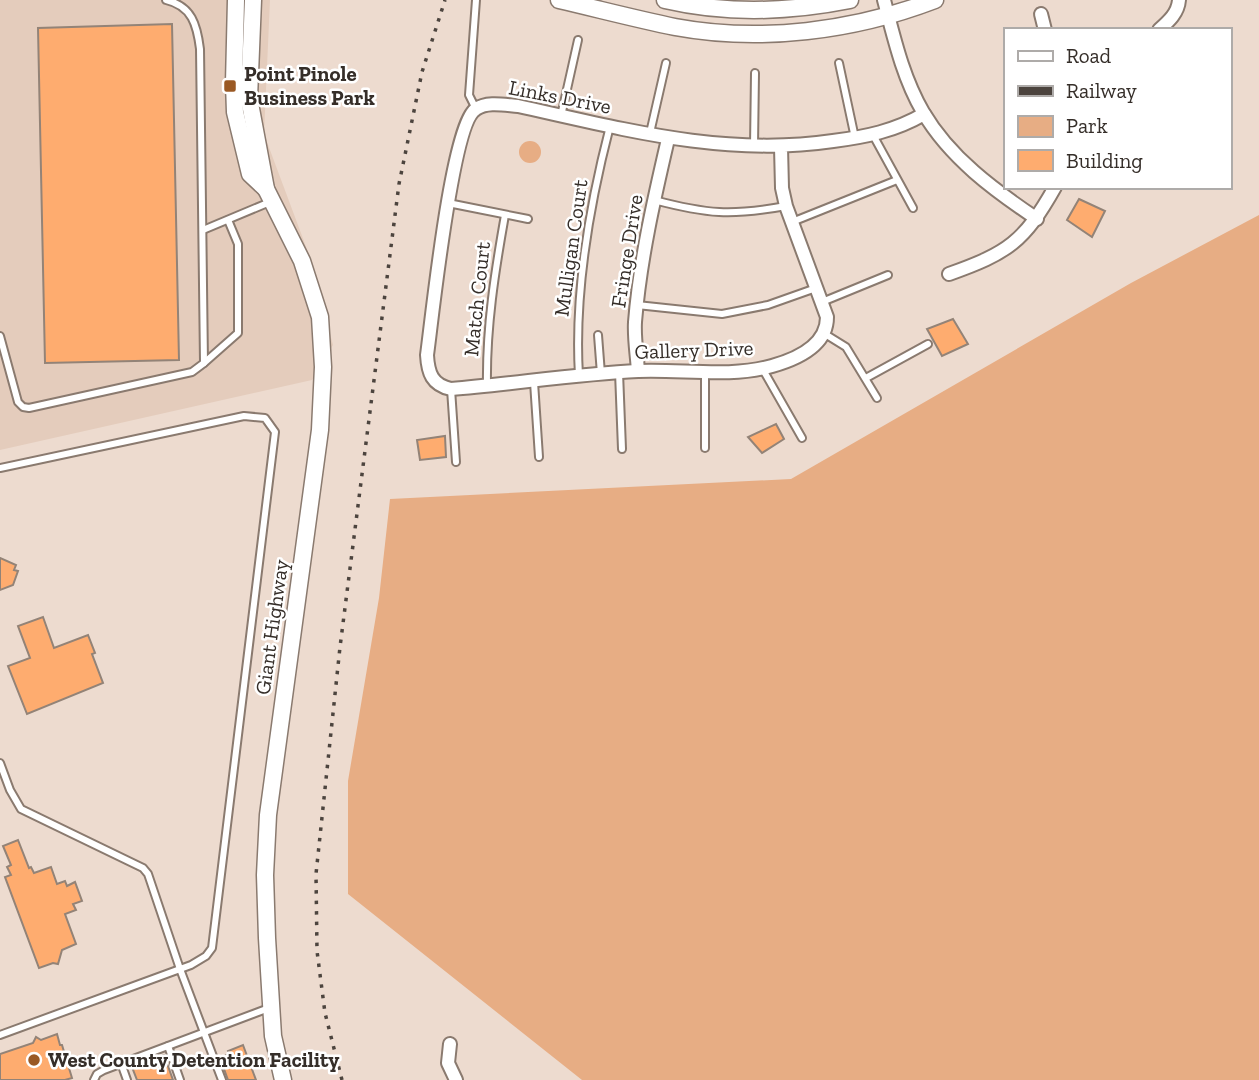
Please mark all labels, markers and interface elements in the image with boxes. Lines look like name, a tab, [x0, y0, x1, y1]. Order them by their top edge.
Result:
legend	[1004, 28, 1231, 189]
text: Road	[1066, 43, 1112, 68]
place label: Point Pinole Business Park	[244, 61, 375, 110]
street label: Links Drive	[507, 74, 613, 119]
marker: Point Pinole Business Park	[222, 78, 238, 94]
text: Railway	[1066, 78, 1137, 103]
text: Park	[1066, 113, 1108, 138]
text: Building	[1066, 148, 1143, 173]
street label: Mulligan Court	[549, 178, 593, 318]
street label: Fringe Drive	[605, 193, 648, 309]
street label: Match Court	[458, 240, 495, 357]
street label: Gallery Drive	[634, 335, 754, 364]
street label: Giant Highway	[250, 557, 293, 696]
place label: West County Detention Facility	[48, 1047, 339, 1072]
marker: West County Detention Facility	[26, 1052, 42, 1068]

